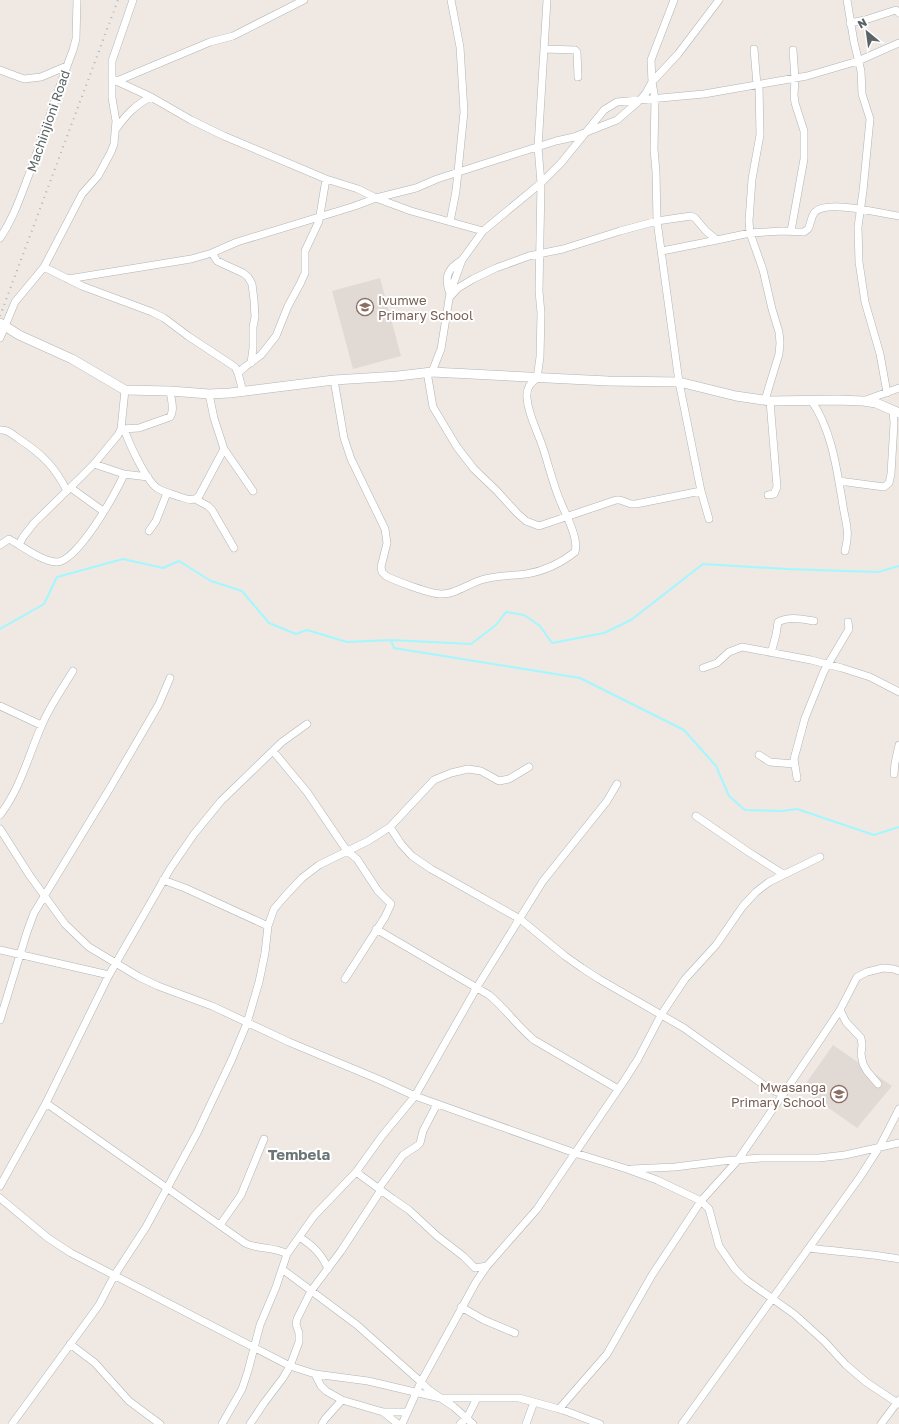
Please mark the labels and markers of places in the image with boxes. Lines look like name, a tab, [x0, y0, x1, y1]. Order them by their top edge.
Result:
place label: Ivumwe Primary School	[378, 292, 473, 323]
school or university icon: Ivumwe Primary School	[355, 297, 375, 317]
place label: Mwasanga Primary School	[731, 1079, 826, 1110]
school or university icon: Mwasanga Primary School	[829, 1084, 849, 1104]

